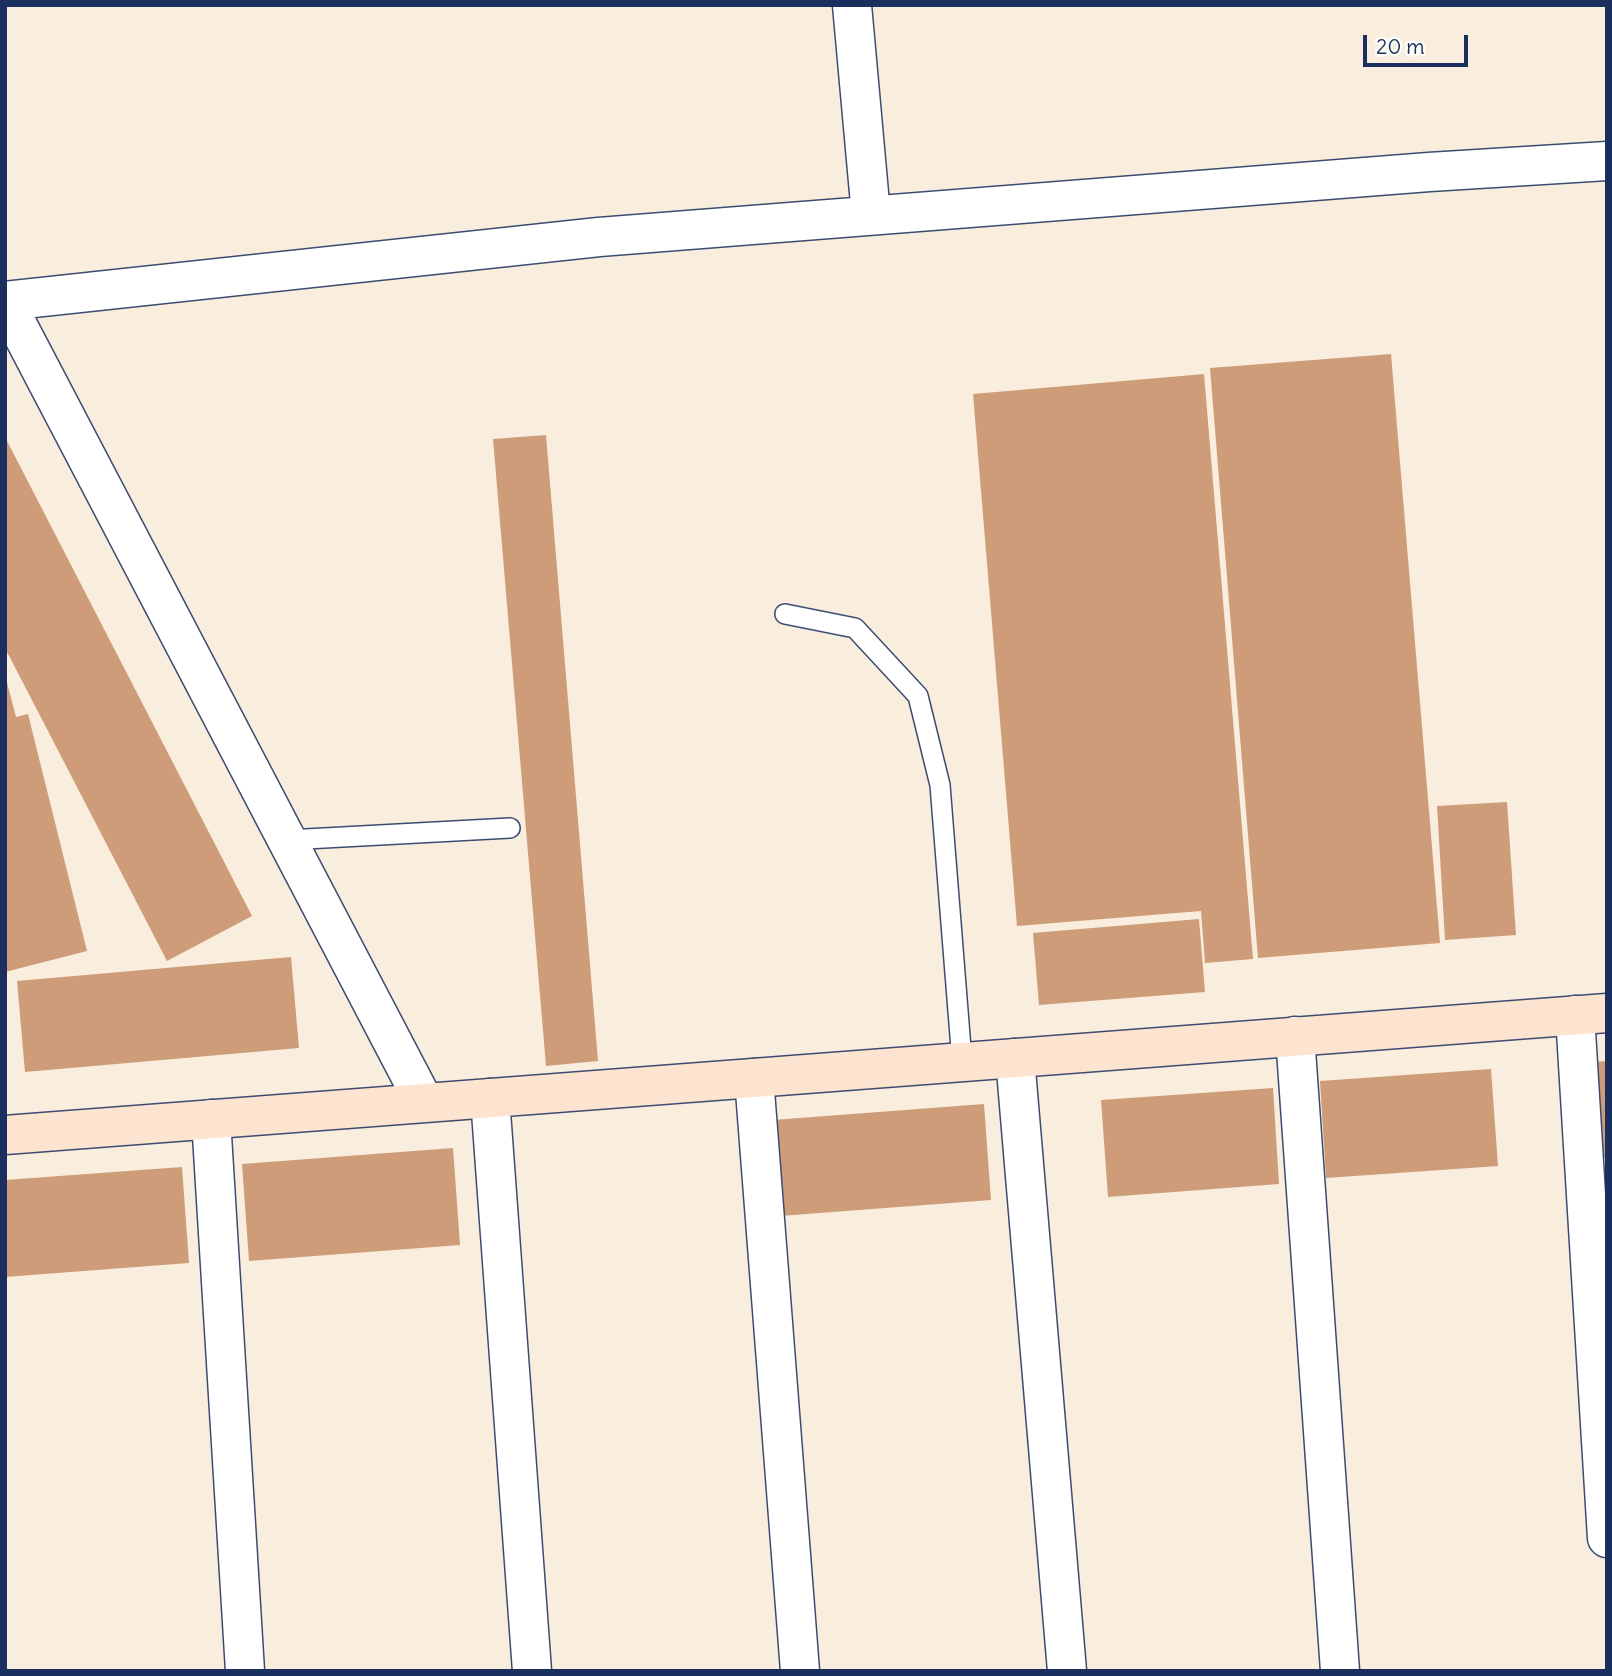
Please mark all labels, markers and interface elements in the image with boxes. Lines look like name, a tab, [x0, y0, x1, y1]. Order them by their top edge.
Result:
scale bar	[1367, 21, 1472, 65]
text: 20 m	[1376, 33, 1425, 60]

